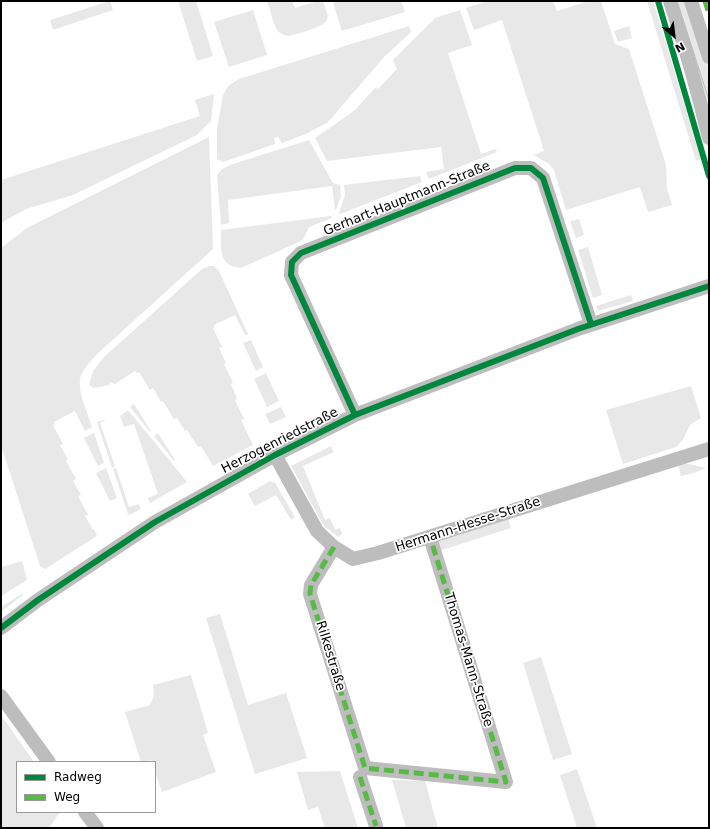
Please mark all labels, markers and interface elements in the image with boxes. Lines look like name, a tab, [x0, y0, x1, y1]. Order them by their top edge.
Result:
north arrow	[654, 16, 694, 56]
text: N	[673, 39, 687, 55]
street label: Gerhart-Hauptmann-Straße	[321, 158, 493, 240]
street label: Herzogenriedstraße	[219, 405, 341, 477]
street label: Hermann-Hesse-Straße	[394, 494, 542, 556]
street label: Thomas-Mann-Straße	[440, 591, 496, 729]
street label: Rilkestraße	[312, 619, 348, 693]
legend	[16, 761, 156, 813]
text: Radweg	[54, 770, 102, 784]
text: Weg	[54, 790, 80, 804]

